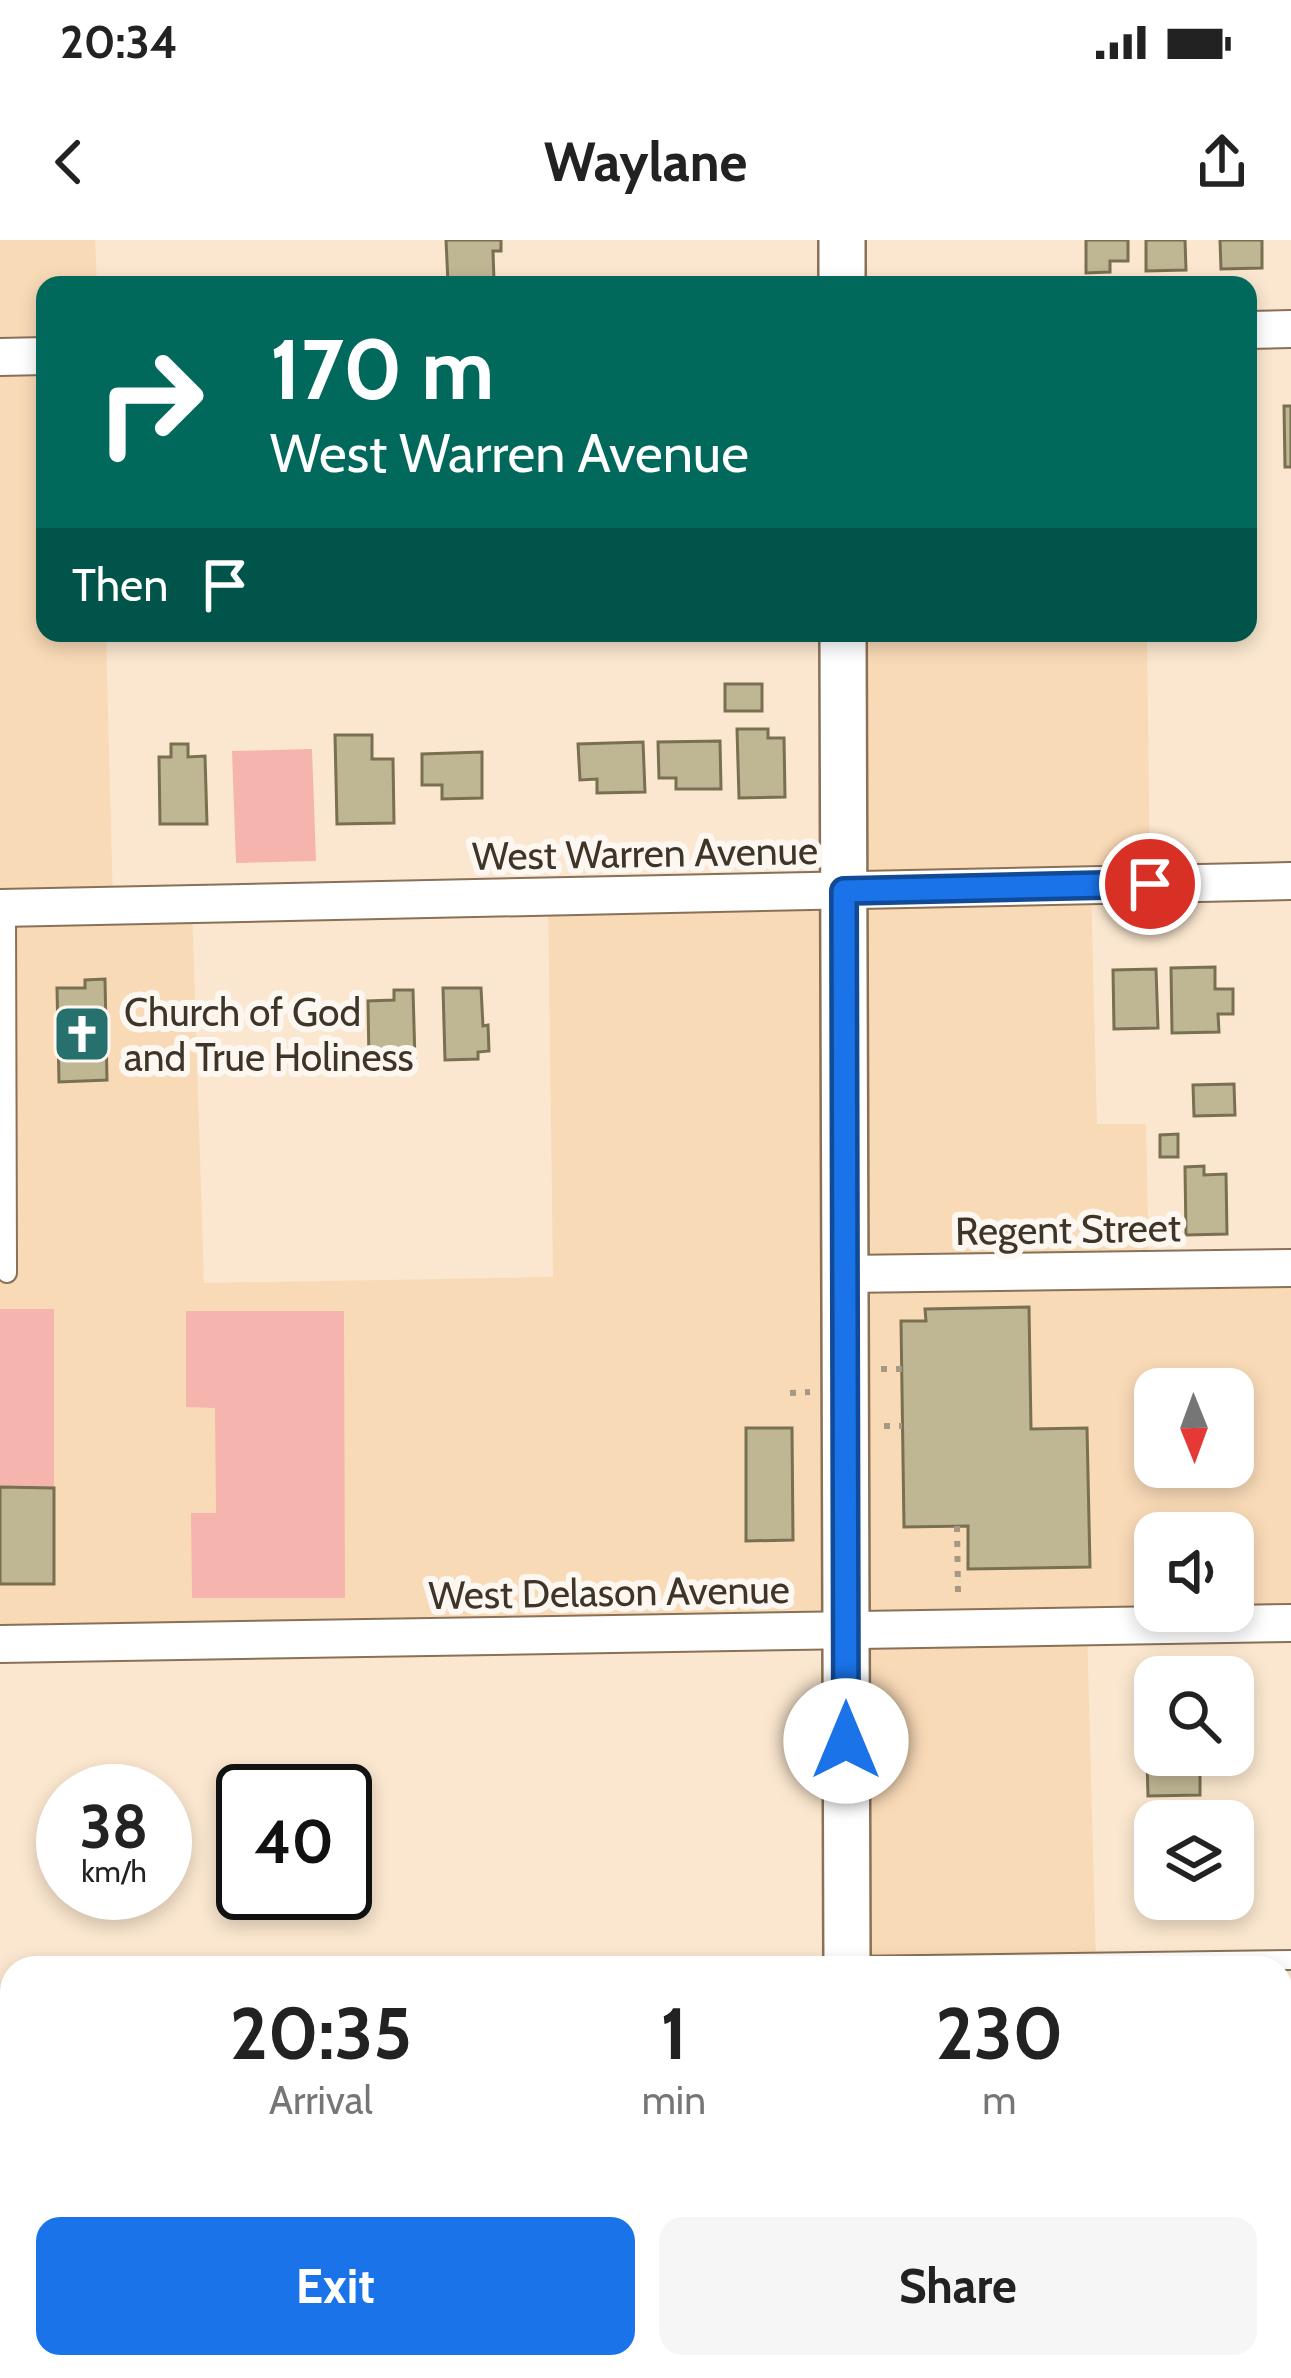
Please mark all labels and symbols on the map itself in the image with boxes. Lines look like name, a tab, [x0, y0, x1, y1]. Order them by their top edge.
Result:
street label: West Warren Avenue	[472, 826, 818, 880]
pin	[1099, 833, 1201, 935]
place label: Church of God and True Holiness	[124, 988, 414, 1081]
church icon: Church of God and True Holiness	[51, 1003, 113, 1065]
street label: Regent Street	[955, 1203, 1181, 1255]
north arrow	[1134, 1368, 1254, 1488]
street label: West Delason Avenue	[428, 1565, 790, 1619]
position arrow	[783, 1678, 909, 1804]
speed limit sign: 40	[216, 1764, 372, 1920]

